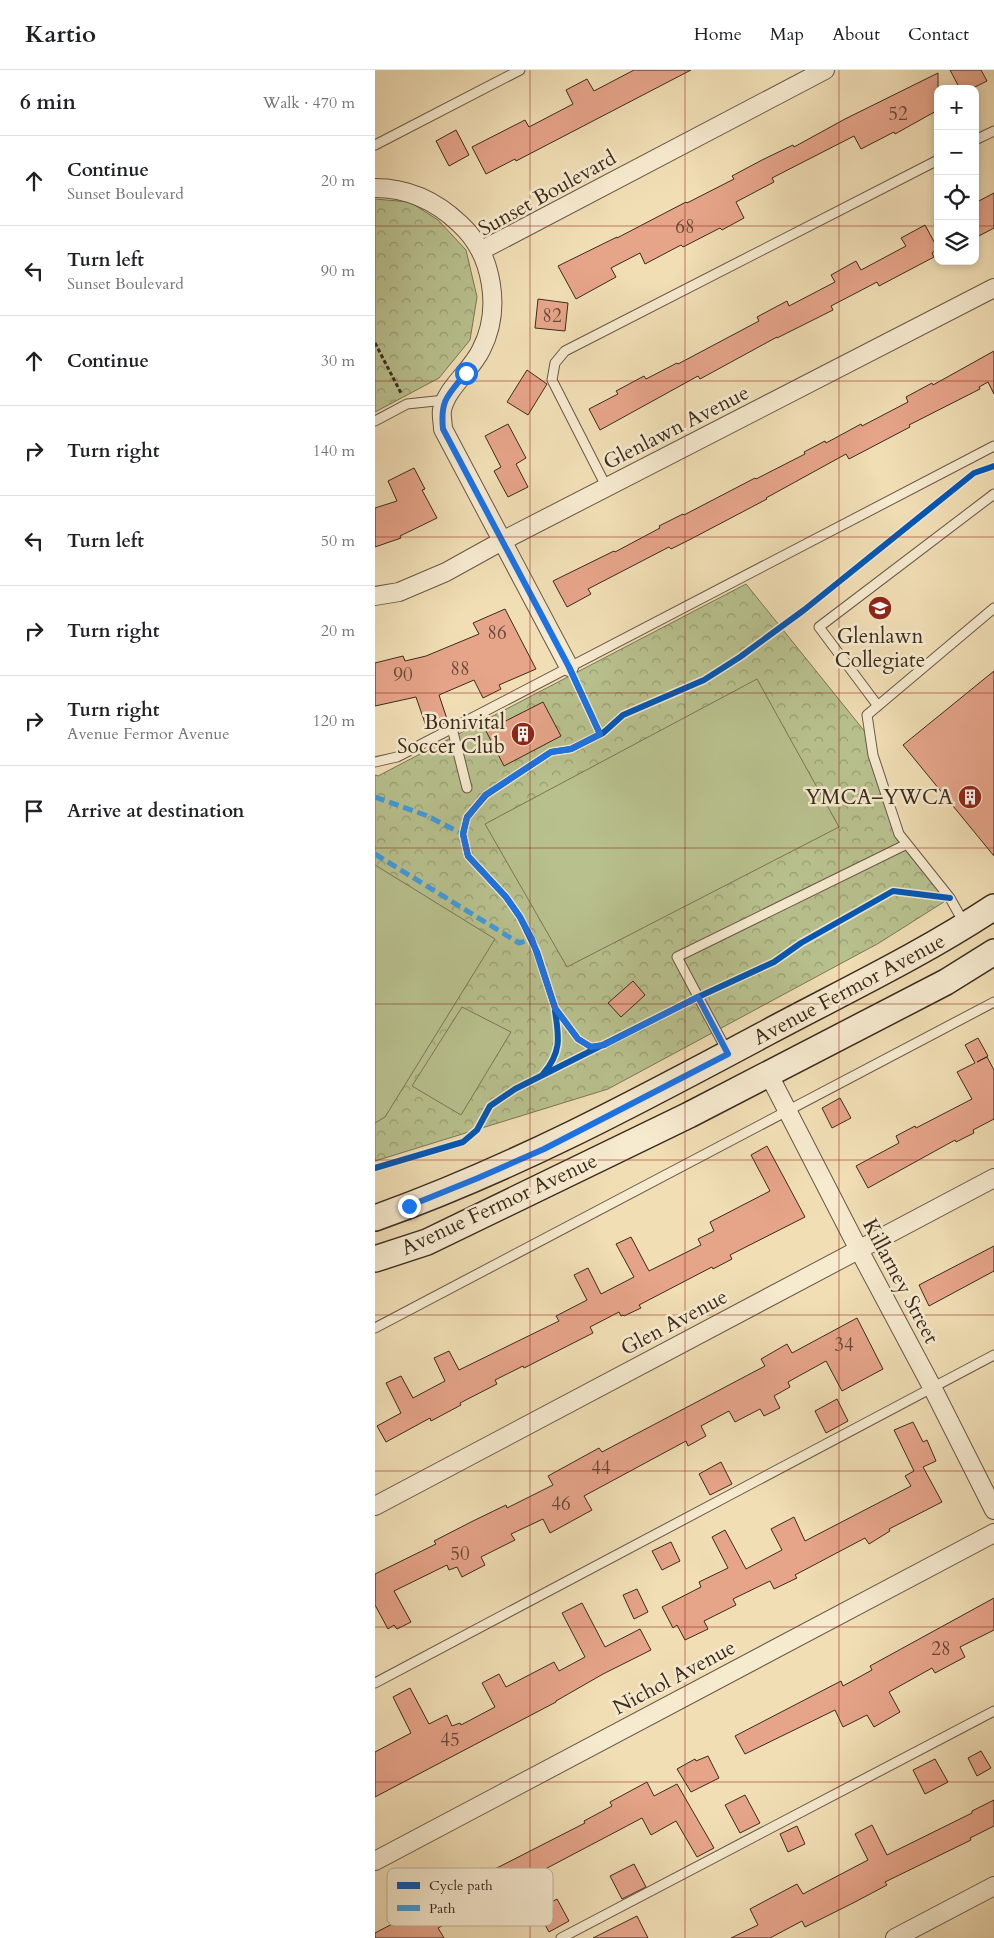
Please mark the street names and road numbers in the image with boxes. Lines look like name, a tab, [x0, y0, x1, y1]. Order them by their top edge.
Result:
street label: Sunset Boulevard	[473, 144, 621, 243]
street label: Glenlawn Avenue	[598, 378, 754, 477]
street label: Avenue Fermor Avenue	[748, 927, 950, 1052]
street label: Avenue Fermor Avenue	[396, 1146, 602, 1263]
street label: Killarney Street	[855, 1214, 946, 1349]
street label: Glen Avenue	[616, 1282, 733, 1363]
street label: Nichol Avenue	[608, 1633, 741, 1722]

